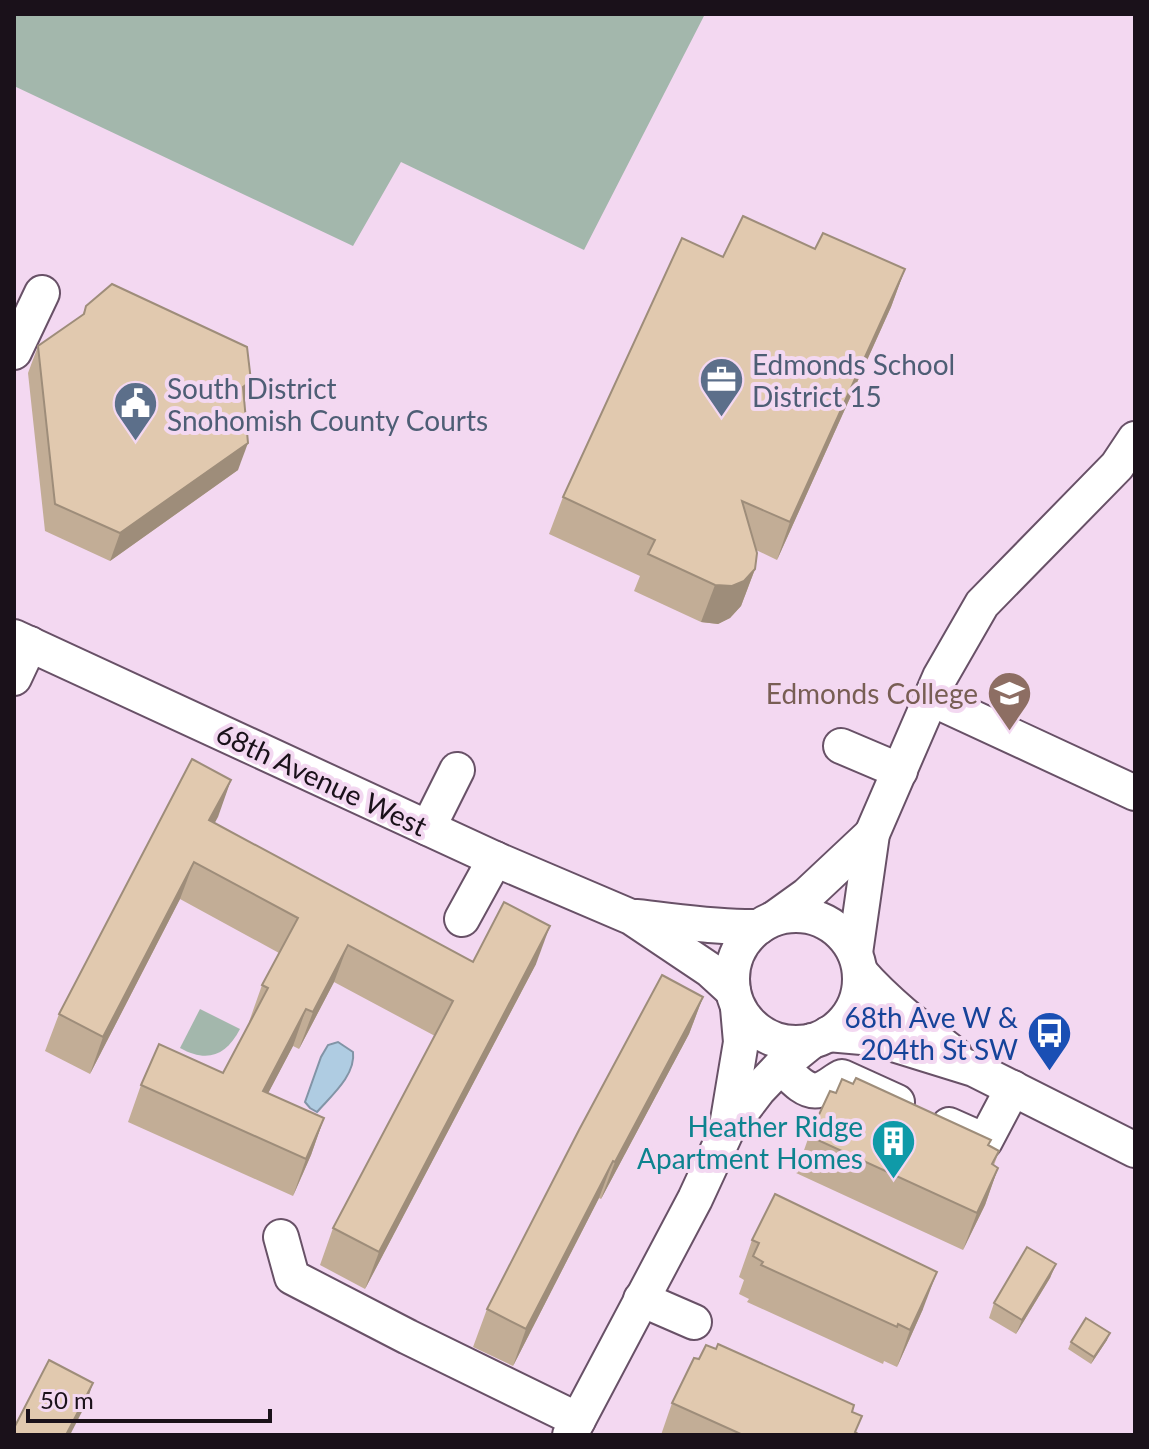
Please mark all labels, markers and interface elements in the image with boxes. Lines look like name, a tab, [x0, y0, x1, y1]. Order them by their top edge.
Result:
place label: Edmonds School District 15	[752, 347, 955, 413]
office icon: Edmonds School District 15	[697, 356, 745, 419]
place label: South District Snohomish County Courts	[167, 371, 488, 437]
public building icon: South District Snohomish County Courts	[112, 380, 160, 443]
school or university icon: Edmonds College	[985, 669, 1033, 732]
place label: Edmonds College	[766, 676, 978, 710]
street label: 68th Avenue West	[211, 715, 433, 843]
place label: 68th Ave W & 204th St SW	[844, 1000, 1018, 1066]
bus stop icon: 68th Ave W & 204th St SW	[1025, 1009, 1073, 1072]
place label: Heather Ridge Apartment Homes	[637, 1109, 863, 1175]
building icon: Heather Ridge Apartment Homes	[870, 1118, 918, 1181]
scale bar	[28, 1373, 270, 1423]
text: 50 m	[40, 1385, 94, 1414]

